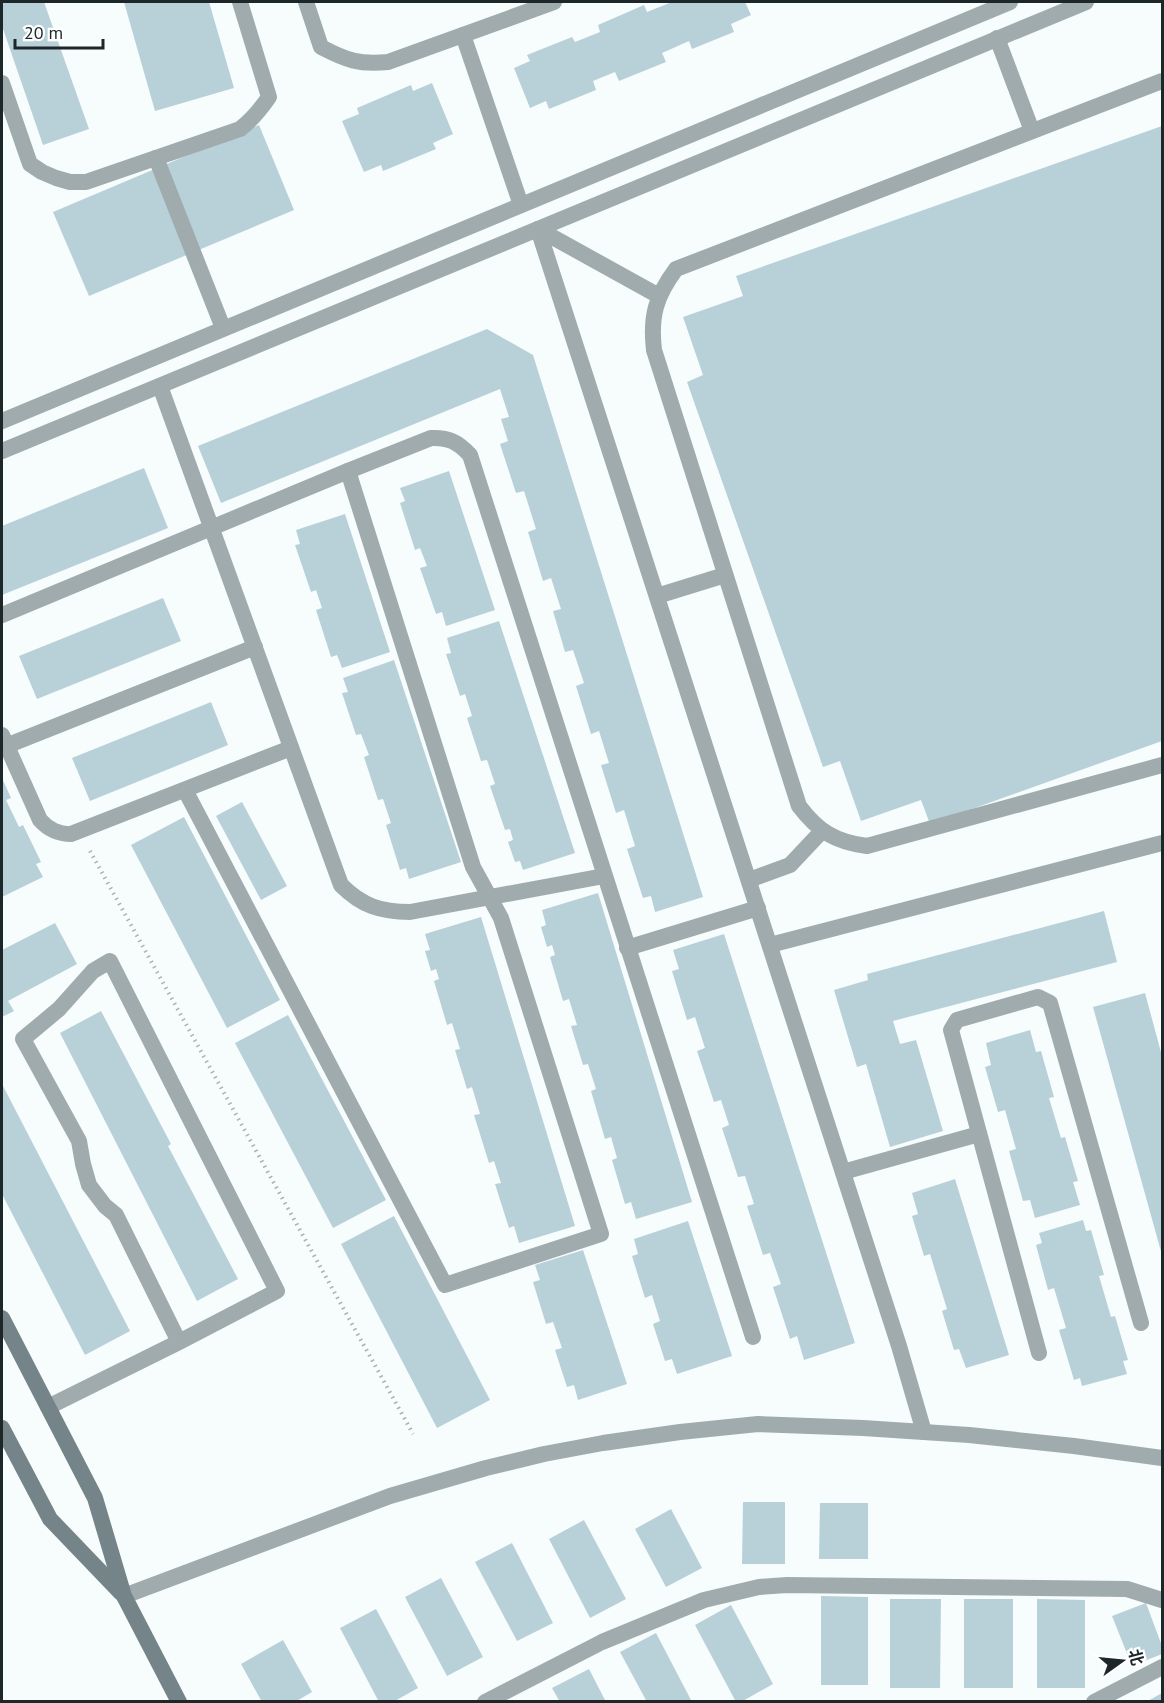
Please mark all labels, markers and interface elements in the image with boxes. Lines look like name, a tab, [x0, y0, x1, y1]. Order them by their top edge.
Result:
scale bar	[15, 12, 104, 50]
text: 20 m	[24, 21, 63, 44]
north arrow	[1092, 1631, 1152, 1691]
text: 北	[1125, 1647, 1148, 1667]

